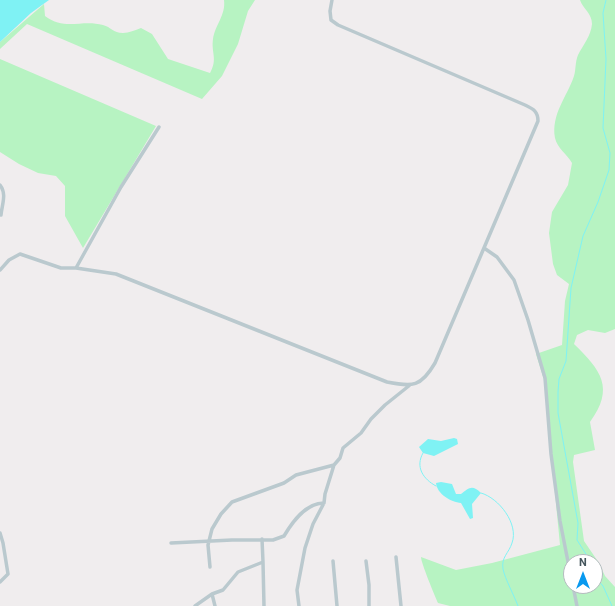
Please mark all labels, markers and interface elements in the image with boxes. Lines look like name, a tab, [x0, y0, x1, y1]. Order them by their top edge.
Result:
north arrow	[563, 554, 603, 594]
text: N	[579, 556, 587, 569]

